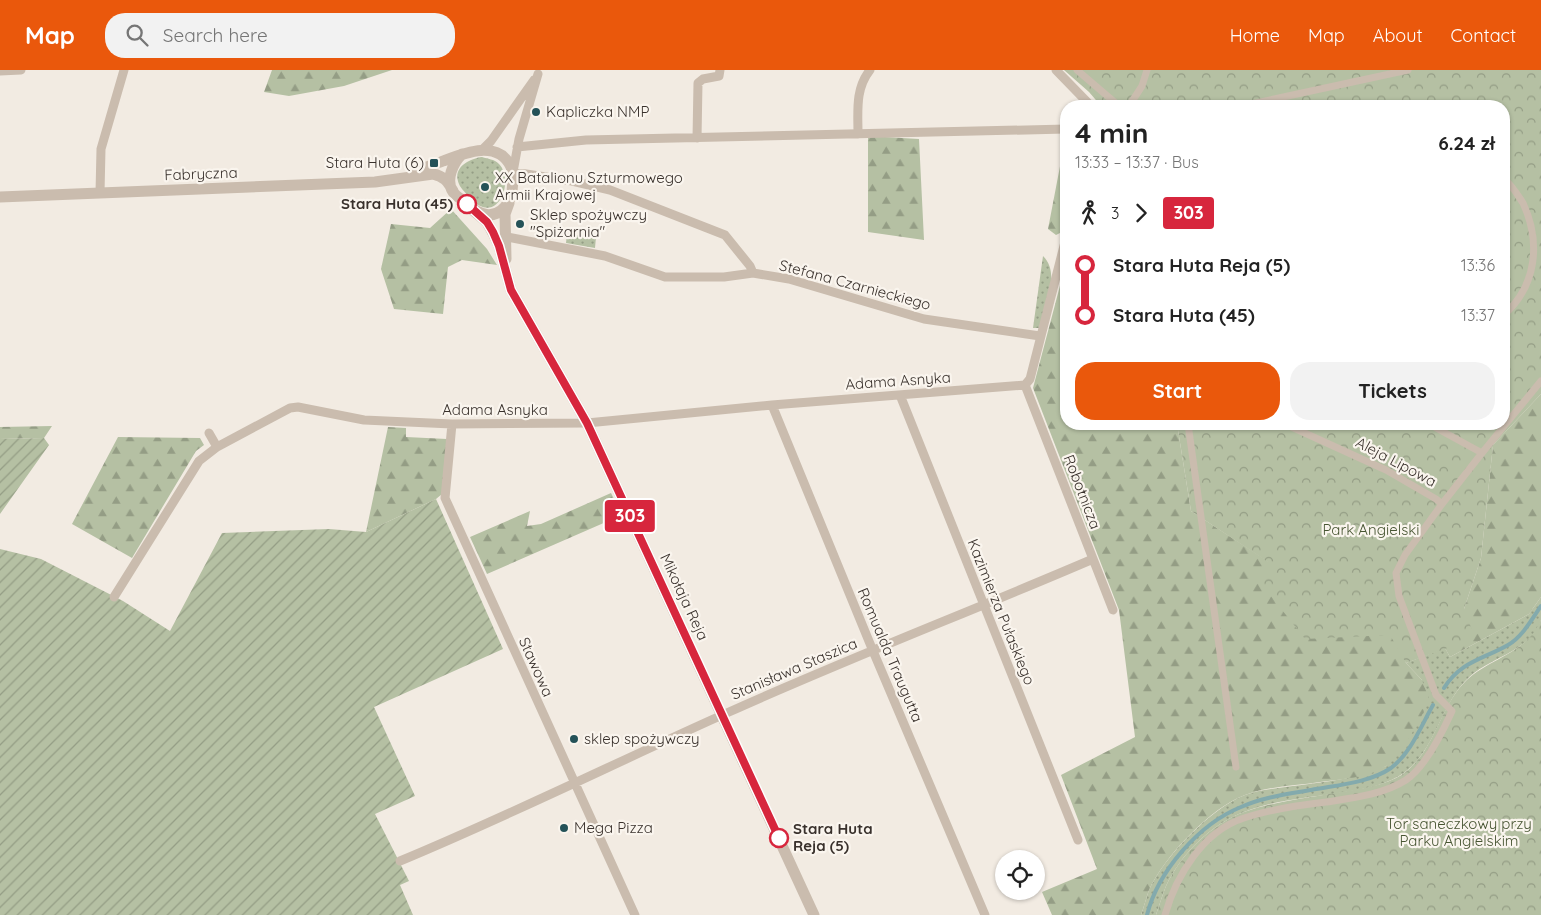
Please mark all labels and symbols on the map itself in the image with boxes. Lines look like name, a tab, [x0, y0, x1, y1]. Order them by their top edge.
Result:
place label: Kapliczka NMP	[546, 102, 649, 121]
marker: Kapliczka NMP	[530, 106, 542, 118]
place label: Stara Huta (6)	[326, 153, 424, 172]
marker: Stara Huta (6)	[428, 157, 440, 169]
street label: Fabryczna	[164, 163, 238, 184]
place label: XX Batalionu Szturmowego Armii Krajowej	[495, 168, 683, 204]
marker: XX Batalionu Szturmowego Armii Krajowej	[479, 181, 491, 193]
place label: Stara Huta (45)	[341, 194, 453, 213]
marker: Stara Huta (45)	[457, 194, 477, 214]
place label: Sklep spożywczy "Spiżarnia"	[530, 205, 647, 241]
marker: Sklep spożywczy "Spiżarnia"	[514, 218, 526, 230]
street label: Stefana Czarnieckiego	[777, 255, 933, 314]
street label: Adama Asnyka	[845, 367, 951, 394]
street label: Adama Asnyka	[442, 400, 548, 419]
street label: Aleja Lipowa	[1353, 432, 1440, 491]
street label: Robotnicza	[1060, 452, 1105, 532]
line badge: 303	[601, 500, 659, 532]
park label: Park Angielski	[1323, 520, 1420, 539]
street label: Kazimierza Pułaskiego	[963, 536, 1039, 688]
street label: Mikołaja Reja	[656, 550, 713, 643]
street label: Romualda Traugutta	[854, 585, 927, 725]
street label: Stanisława Staszica	[728, 633, 860, 704]
street label: Stawowa	[515, 634, 558, 700]
place label: sklep spożywczy	[584, 729, 700, 748]
marker: sklep spożywczy	[568, 733, 580, 745]
park label: Tor saneczkowy przy Parku Angielskim	[1386, 814, 1532, 850]
place label: Mega Pizza	[574, 818, 653, 837]
place label: Stara Huta Reja (5)	[793, 819, 873, 855]
marker: Mega Pizza	[558, 822, 570, 834]
marker: Stara Huta Reja (5)	[769, 828, 789, 848]

